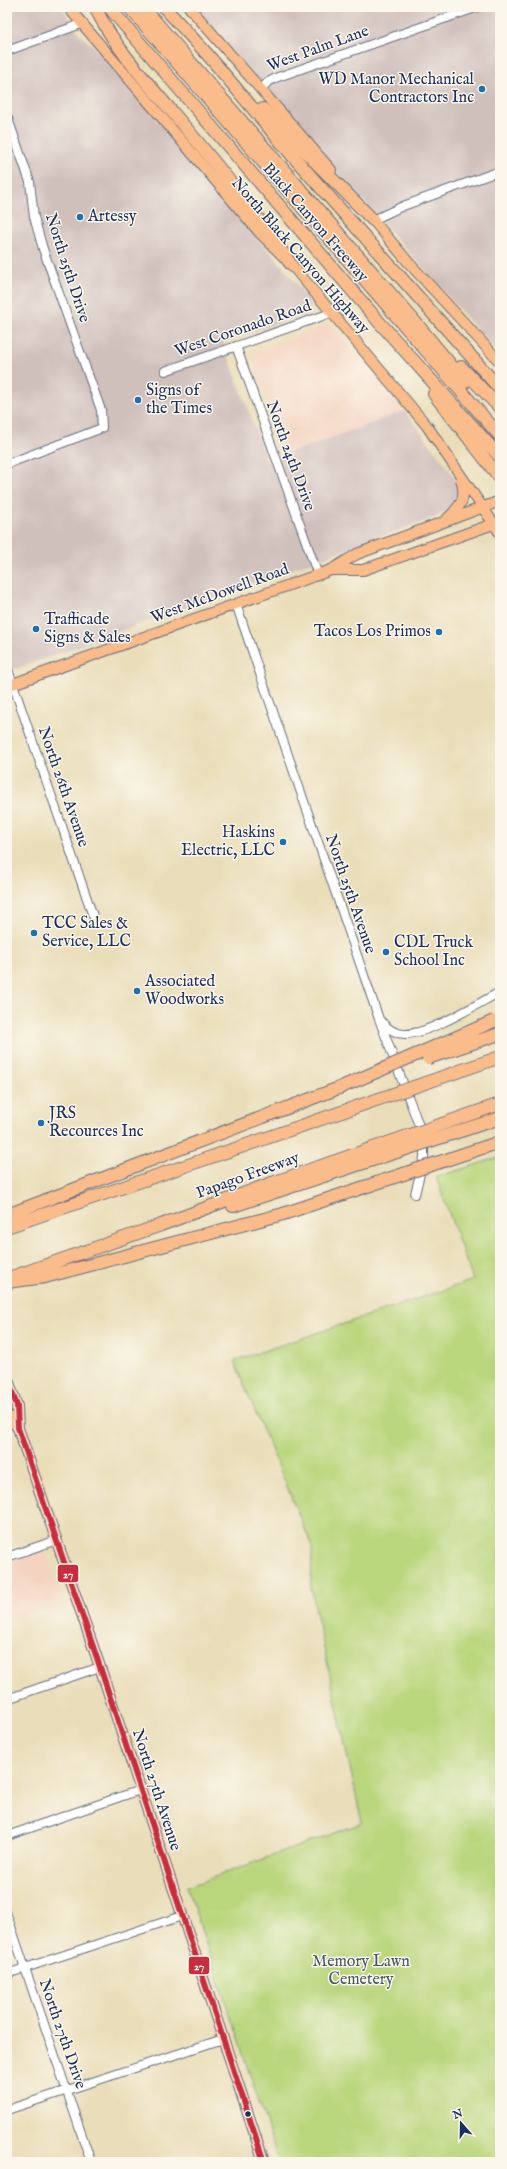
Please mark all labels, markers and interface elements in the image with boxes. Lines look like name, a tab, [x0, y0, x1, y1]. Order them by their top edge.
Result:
street label: West Palm Lane	[264, 21, 372, 77]
place label: WD Manor Mechanical Contractors Inc	[319, 70, 475, 108]
marker: WD Manor Mechanical Contractors Inc	[477, 84, 487, 94]
street label: Black Canyon Freeway	[258, 159, 372, 287]
street label: North Black Canyon Highway	[226, 174, 374, 339]
place label: Artessy	[87, 207, 137, 227]
street label: North 25th Drive	[40, 211, 94, 325]
marker: Artessy	[75, 212, 85, 222]
street label: West Coronado Road	[172, 296, 314, 362]
place label: Signs of the Times	[146, 381, 212, 419]
marker: Signs of the Times	[133, 395, 143, 405]
street label: North 24th Drive	[261, 398, 319, 514]
street label: West McDowell Road	[148, 560, 292, 628]
place label: Trafficade Signs & Sales	[44, 610, 131, 648]
place label: Tacos Los Primos	[314, 622, 431, 642]
marker: Trafficade Signs & Sales	[31, 624, 41, 634]
marker: Tacos Los Primos	[434, 627, 444, 637]
street label: North 26th Avenue	[33, 724, 93, 850]
place label: Haskins Electric, LLC	[181, 823, 275, 861]
street label: North 25th Avenue	[320, 832, 380, 956]
marker: Haskins Electric, LLC	[278, 837, 288, 847]
place label: TCC Sales & Service, LLC	[42, 914, 131, 952]
marker: TCC Sales & Service, LLC	[29, 928, 39, 938]
place label: CDL Truck School Inc	[394, 933, 473, 971]
marker: CDL Truck School Inc	[381, 947, 391, 957]
place label: Associated Woodworks	[144, 972, 224, 1010]
marker: Associated Woodworks	[132, 986, 142, 996]
place label: JRS Recources Inc	[47, 1104, 144, 1142]
marker: JRS Recources Inc	[36, 1118, 46, 1128]
street label: Papago Freeway	[194, 1148, 302, 1204]
line badge: 27	[57, 1564, 79, 1583]
text: 27	[63, 1568, 73, 1582]
street label: North 27th Avenue	[127, 1727, 185, 1853]
park label: Memory Lawn Cemetery	[312, 1952, 410, 1990]
line badge: 27	[188, 1956, 210, 1975]
text: 27	[194, 1960, 204, 1974]
street label: North 27th Drive	[34, 1976, 90, 2092]
north arrow	[441, 2103, 481, 2143]
text: N	[450, 2106, 465, 2123]
unlabelled marker	[243, 2109, 253, 2119]

